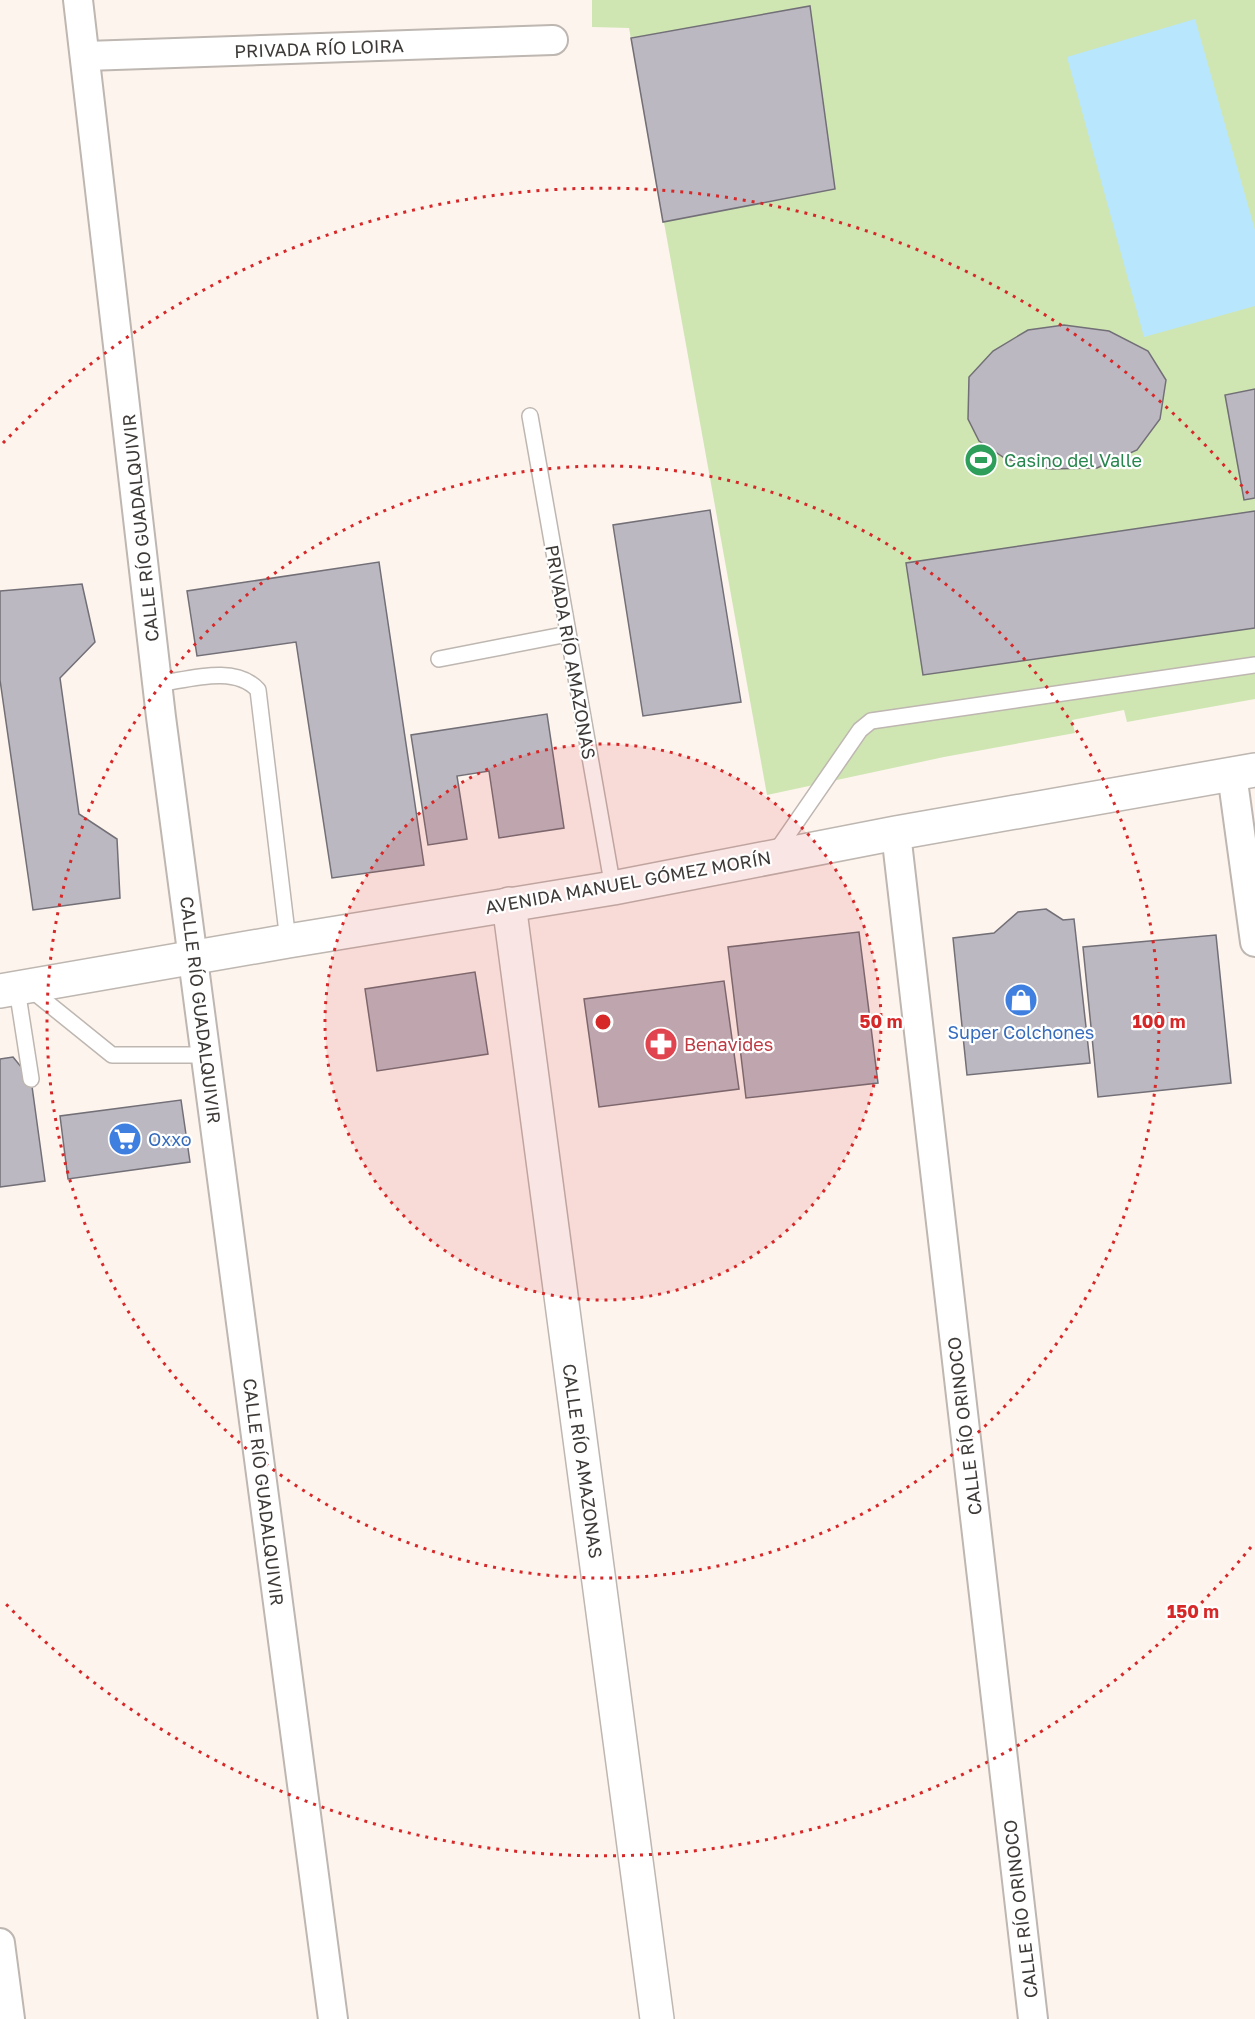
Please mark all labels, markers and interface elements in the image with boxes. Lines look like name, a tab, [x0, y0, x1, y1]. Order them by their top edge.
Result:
street label: PRIVADA RÍO LOIRA	[234, 34, 404, 62]
street label: CALLE RÍO GUADALQUIVIR	[117, 413, 163, 643]
sports icon: Casino del Valle	[963, 442, 999, 478]
place label: Casino del Valle	[1004, 449, 1142, 471]
street label: PRIVADA RÍO AMAZONAS	[541, 543, 601, 761]
street label: AVENIDA MANUEL GÓMEZ MORÍN	[483, 846, 773, 918]
street label: CALLE RÍO GUADALQUIVIR	[176, 895, 226, 1125]
shop icon: Super Colchones	[1003, 982, 1039, 1018]
text: 50 m	[860, 1010, 902, 1032]
text: 100 m	[1133, 1010, 1185, 1032]
centre of rings	[593, 1012, 613, 1032]
place label: Super Colchones	[948, 1021, 1094, 1043]
pharmacy icon: Benavides	[643, 1026, 679, 1062]
place label: Benavides	[684, 1033, 773, 1055]
supermarket icon: Oxxo	[107, 1121, 143, 1157]
place label: Oxxo	[148, 1128, 192, 1150]
street label: CALLE RÍO ORINOCO	[942, 1336, 986, 1516]
street label: CALLE RÍO AMAZONAS	[558, 1362, 608, 1560]
street label: CALLE RÍO GUADALQUIVIR	[239, 1377, 289, 1607]
text: 150 m	[1167, 1600, 1219, 1622]
street label: CALLE RÍO ORINOCO	[998, 1819, 1042, 1999]

